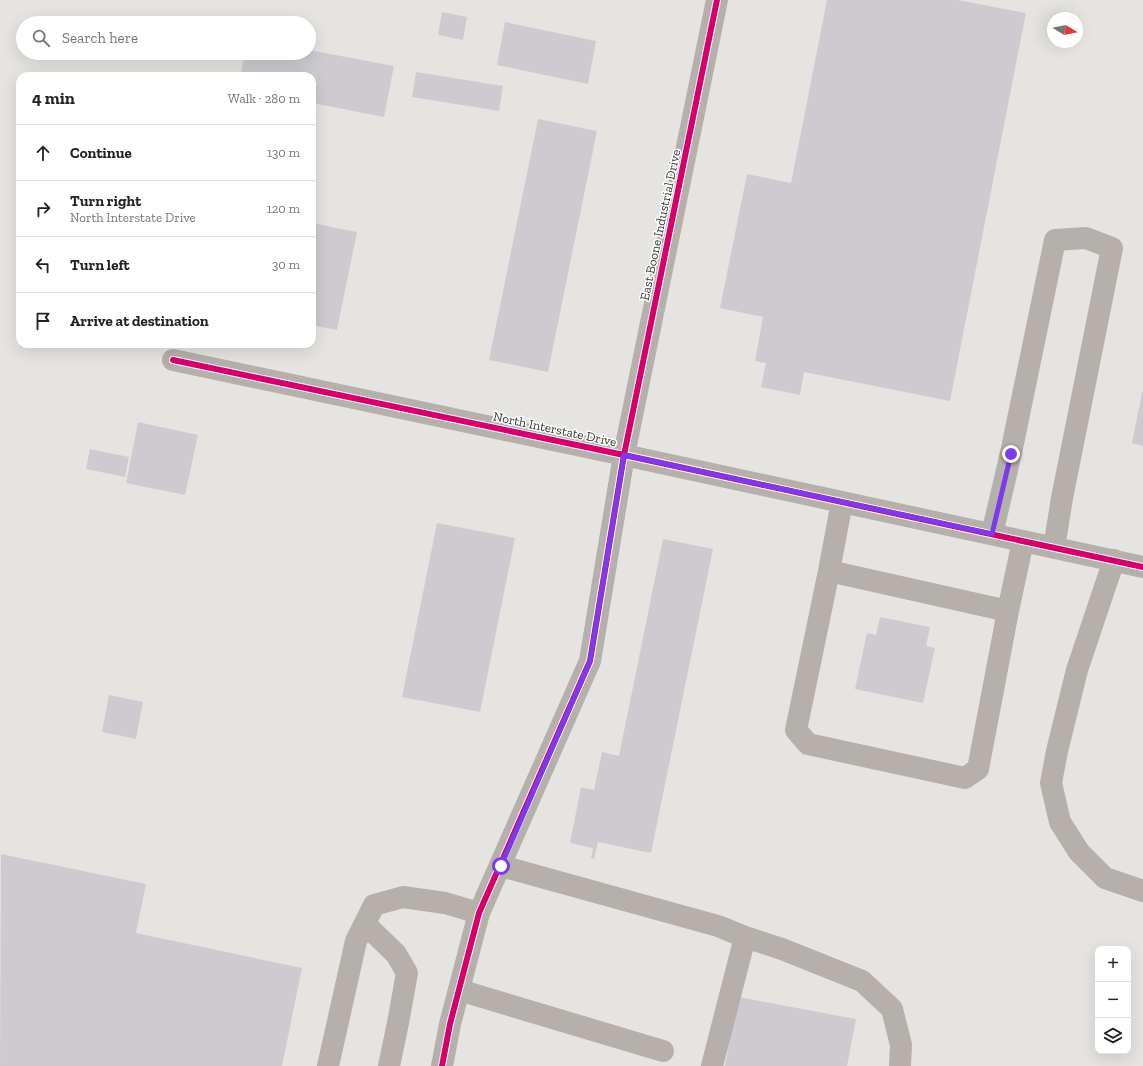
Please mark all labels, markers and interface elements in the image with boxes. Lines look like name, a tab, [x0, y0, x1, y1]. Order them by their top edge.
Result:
north arrow	[1047, 12, 1083, 48]
search box	[16, 16, 316, 60]
icon: search	[30, 27, 52, 49]
text: Search here	[62, 29, 138, 47]
text: 4 min	[32, 88, 75, 108]
text: Walk · 280 m	[228, 91, 300, 106]
icon: ahead	[32, 142, 54, 164]
text: Continue	[70, 144, 132, 162]
text: 130 m	[267, 145, 300, 160]
street label: East Boone Industrial Drive	[637, 148, 683, 302]
text: Turn right	[70, 192, 141, 210]
icon: right	[32, 198, 54, 220]
text: 120 m	[267, 201, 300, 216]
text: North Interstate Drive	[70, 210, 196, 225]
icon: left	[32, 254, 54, 276]
text: Turn left	[70, 256, 130, 274]
text: 30 m	[272, 257, 300, 272]
icon: arrive	[32, 310, 54, 332]
text: Arrive at destination	[70, 312, 209, 330]
street label: North Interstate Drive	[492, 409, 618, 449]
route end	[1002, 445, 1020, 463]
route start	[492, 857, 510, 875]
map controls	[1095, 946, 1131, 1054]
button: +	[1095, 946, 1131, 982]
button: −	[1095, 982, 1131, 1018]
button: layers	[1095, 1018, 1131, 1054]

